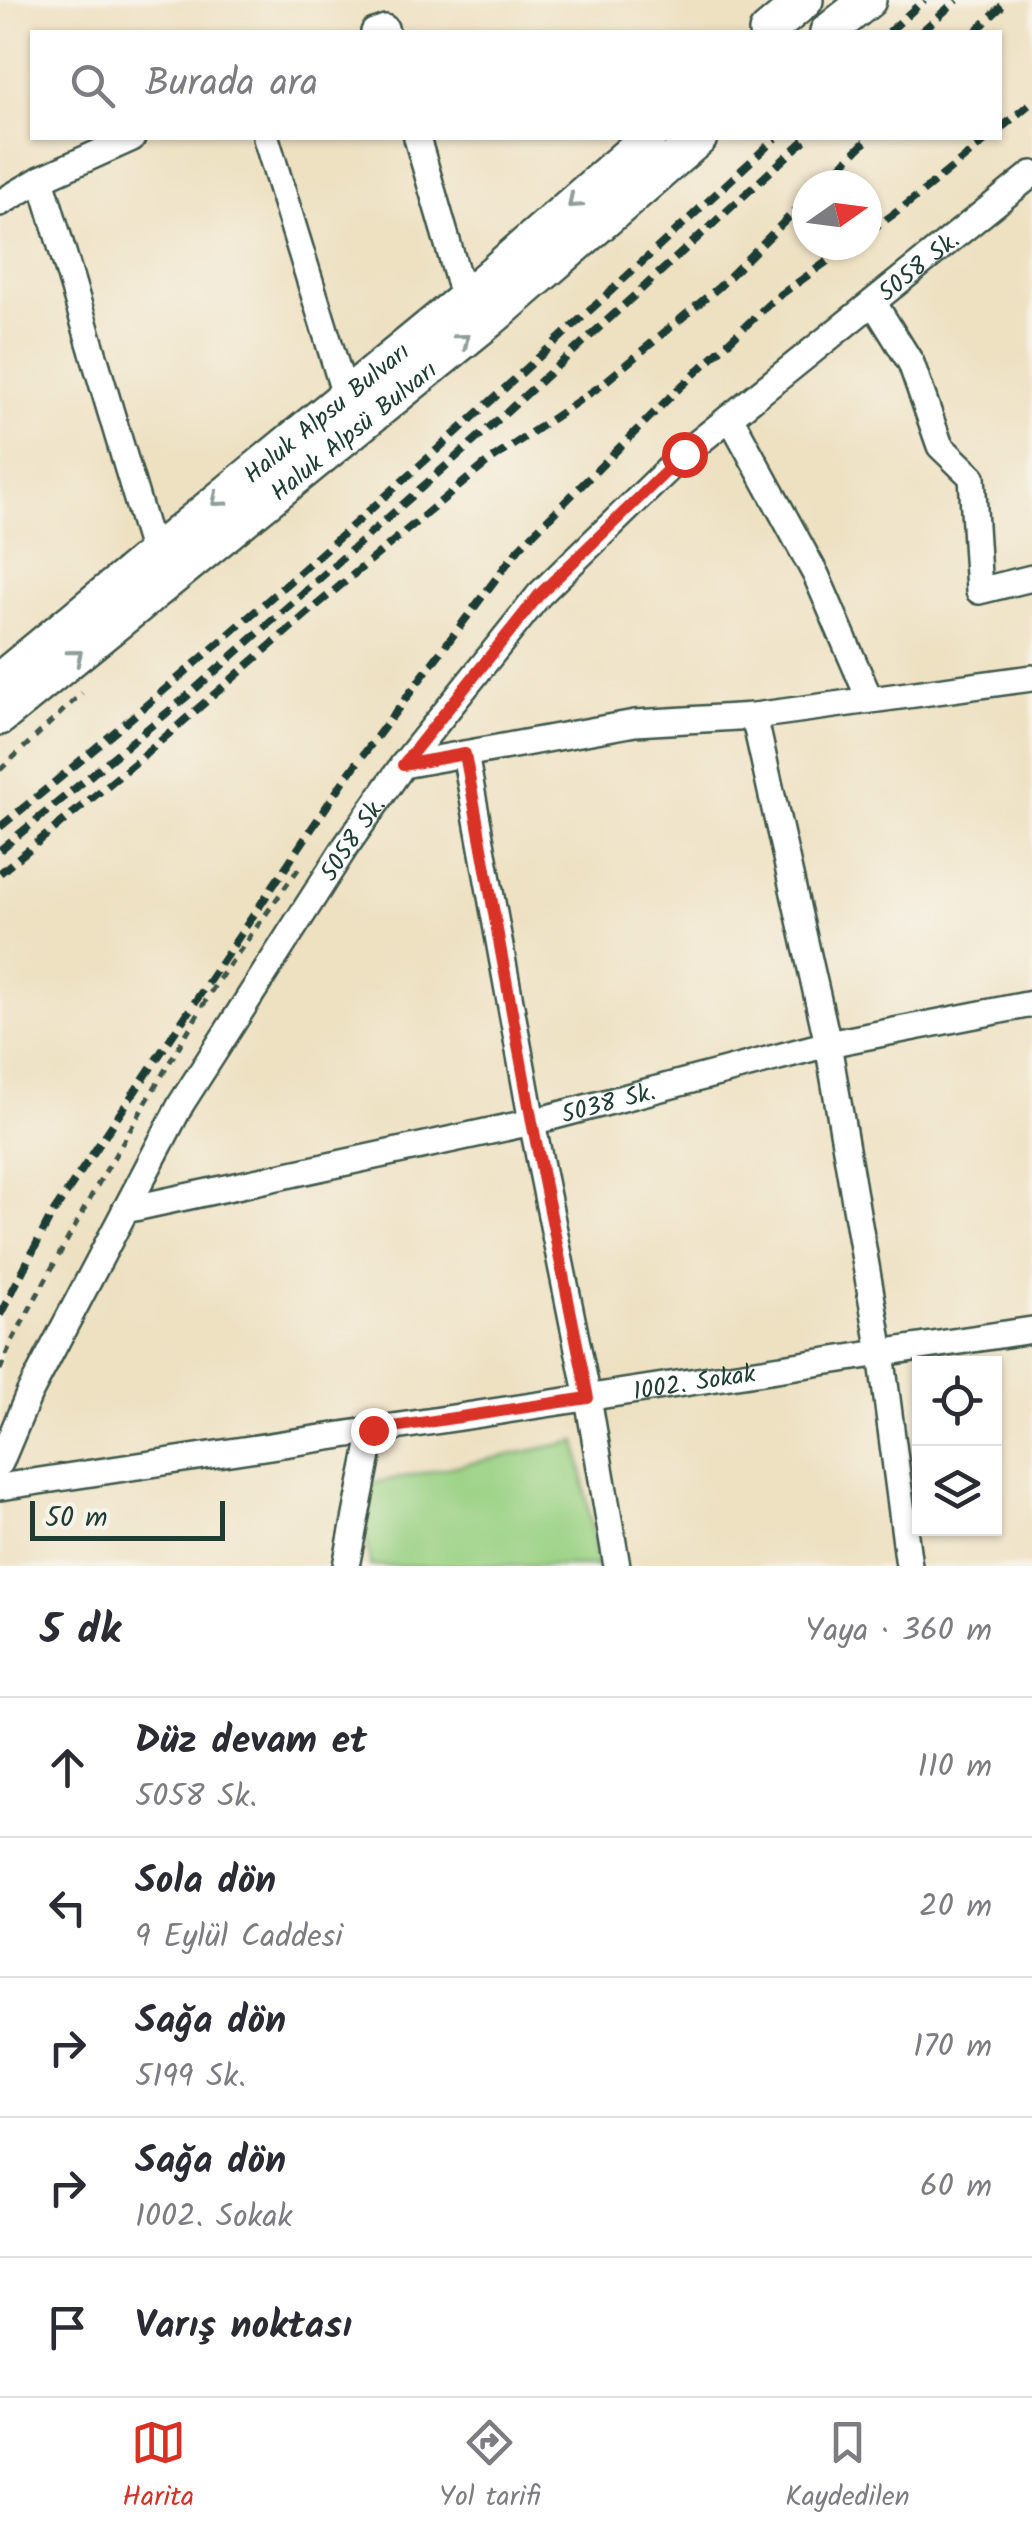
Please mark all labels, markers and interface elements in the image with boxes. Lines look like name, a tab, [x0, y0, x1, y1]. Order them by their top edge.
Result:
search box	[30, 30, 1002, 140]
text: Burada ara	[145, 55, 318, 115]
icon: search	[65, 58, 120, 113]
north arrow	[792, 170, 882, 260]
one-way arrow	[567, 190, 586, 208]
street label: 5058 Sk.	[870, 222, 969, 313]
street label: Haluk Alpsu Bulvarı	[235, 333, 420, 494]
one-way arrow	[452, 334, 470, 352]
street label: Haluk Alpsü Bulvarı	[262, 351, 447, 512]
route start	[662, 432, 708, 478]
one-way arrow	[211, 488, 229, 506]
one-way arrow	[64, 650, 82, 668]
street label: 5058 Sk.	[310, 789, 397, 890]
street label: 5038 Sk.	[557, 1072, 660, 1136]
street label: 1002. Sokak	[630, 1354, 758, 1412]
map controls	[912, 1356, 1002, 1536]
button: locate	[912, 1356, 1002, 1446]
route end	[351, 1408, 397, 1454]
button: layers	[912, 1446, 1002, 1536]
scale bar	[30, 1496, 225, 1540]
text: 50 m	[45, 1496, 108, 1541]
text: 5 dk	[40, 1598, 121, 1665]
text: Yaya · 360 m	[805, 1606, 992, 1657]
text: Düz devam et	[135, 1712, 367, 1772]
icon: ahead	[40, 1740, 95, 1795]
text: 110 m	[918, 1742, 992, 1793]
text: 5058 Sk.	[135, 1772, 257, 1823]
text: Sola dön	[135, 1852, 276, 1912]
icon: left	[40, 1880, 95, 1935]
text: 20 m	[919, 1882, 992, 1933]
text: 9 Eylül Caddesi	[135, 1912, 343, 1963]
text: Sağa dön	[135, 1992, 286, 2052]
icon: right	[40, 2020, 95, 2075]
text: 170 m	[913, 2022, 992, 2073]
text: 5199 Sk.	[135, 2052, 246, 2103]
text: Sağa dön	[135, 2132, 286, 2192]
icon: right	[40, 2160, 95, 2215]
text: 60 m	[920, 2162, 992, 2213]
text: 1002. Sokak	[135, 2192, 293, 2243]
text: Varış noktası	[135, 2297, 352, 2357]
icon: arrive	[40, 2300, 95, 2355]
tab: Harita	[122, 2415, 194, 2520]
tab: Yol tarifi	[439, 2415, 540, 2520]
tab: Kaydedilen	[785, 2415, 910, 2520]

